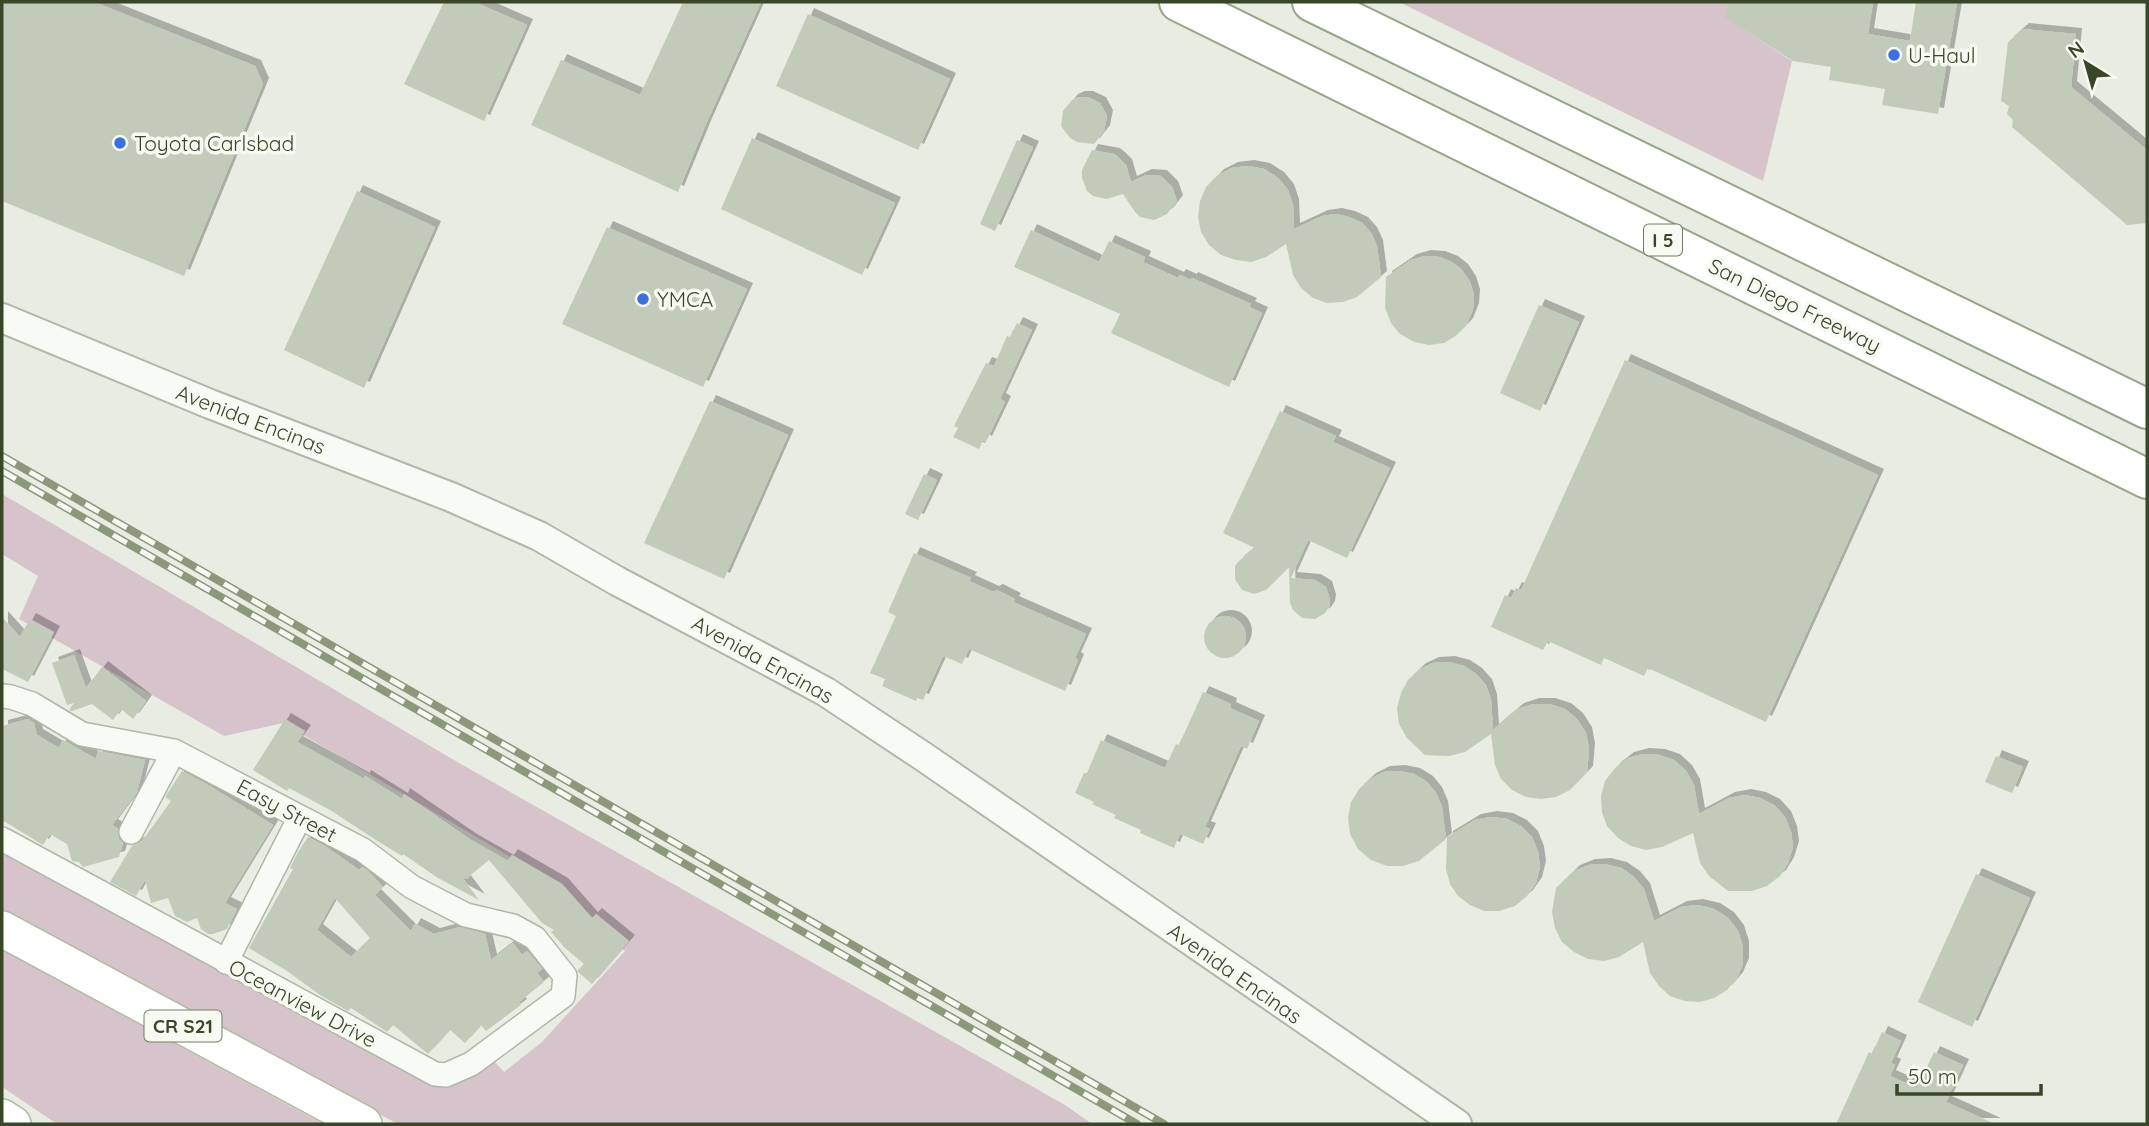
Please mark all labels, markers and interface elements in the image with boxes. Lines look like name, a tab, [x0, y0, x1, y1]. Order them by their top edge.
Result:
north arrow	[2051, 28, 2121, 98]
text: N	[2063, 36, 2089, 63]
place label: U-Haul	[1908, 42, 1976, 68]
marker: U-Haul	[1886, 47, 1902, 63]
place label: Toyota Carlsbad	[134, 130, 294, 156]
marker: Toyota Carlsbad	[112, 135, 128, 151]
road number: I 5	[1644, 224, 1682, 256]
street label: San Diego Freeway	[1705, 252, 1885, 358]
place label: YMCA	[657, 286, 713, 312]
marker: YMCA	[635, 291, 651, 307]
street label: Avenida Encinas	[173, 379, 329, 459]
street label: Avenida Encinas	[688, 609, 838, 709]
street label: Easy Street	[233, 773, 341, 847]
street label: Avenida Encinas	[1163, 917, 1307, 1029]
street label: Oceanview Drive	[225, 953, 381, 1053]
road number: CR S21	[144, 1010, 222, 1042]
scale bar	[1897, 1052, 2040, 1096]
text: 50 m	[1908, 1063, 1957, 1089]

